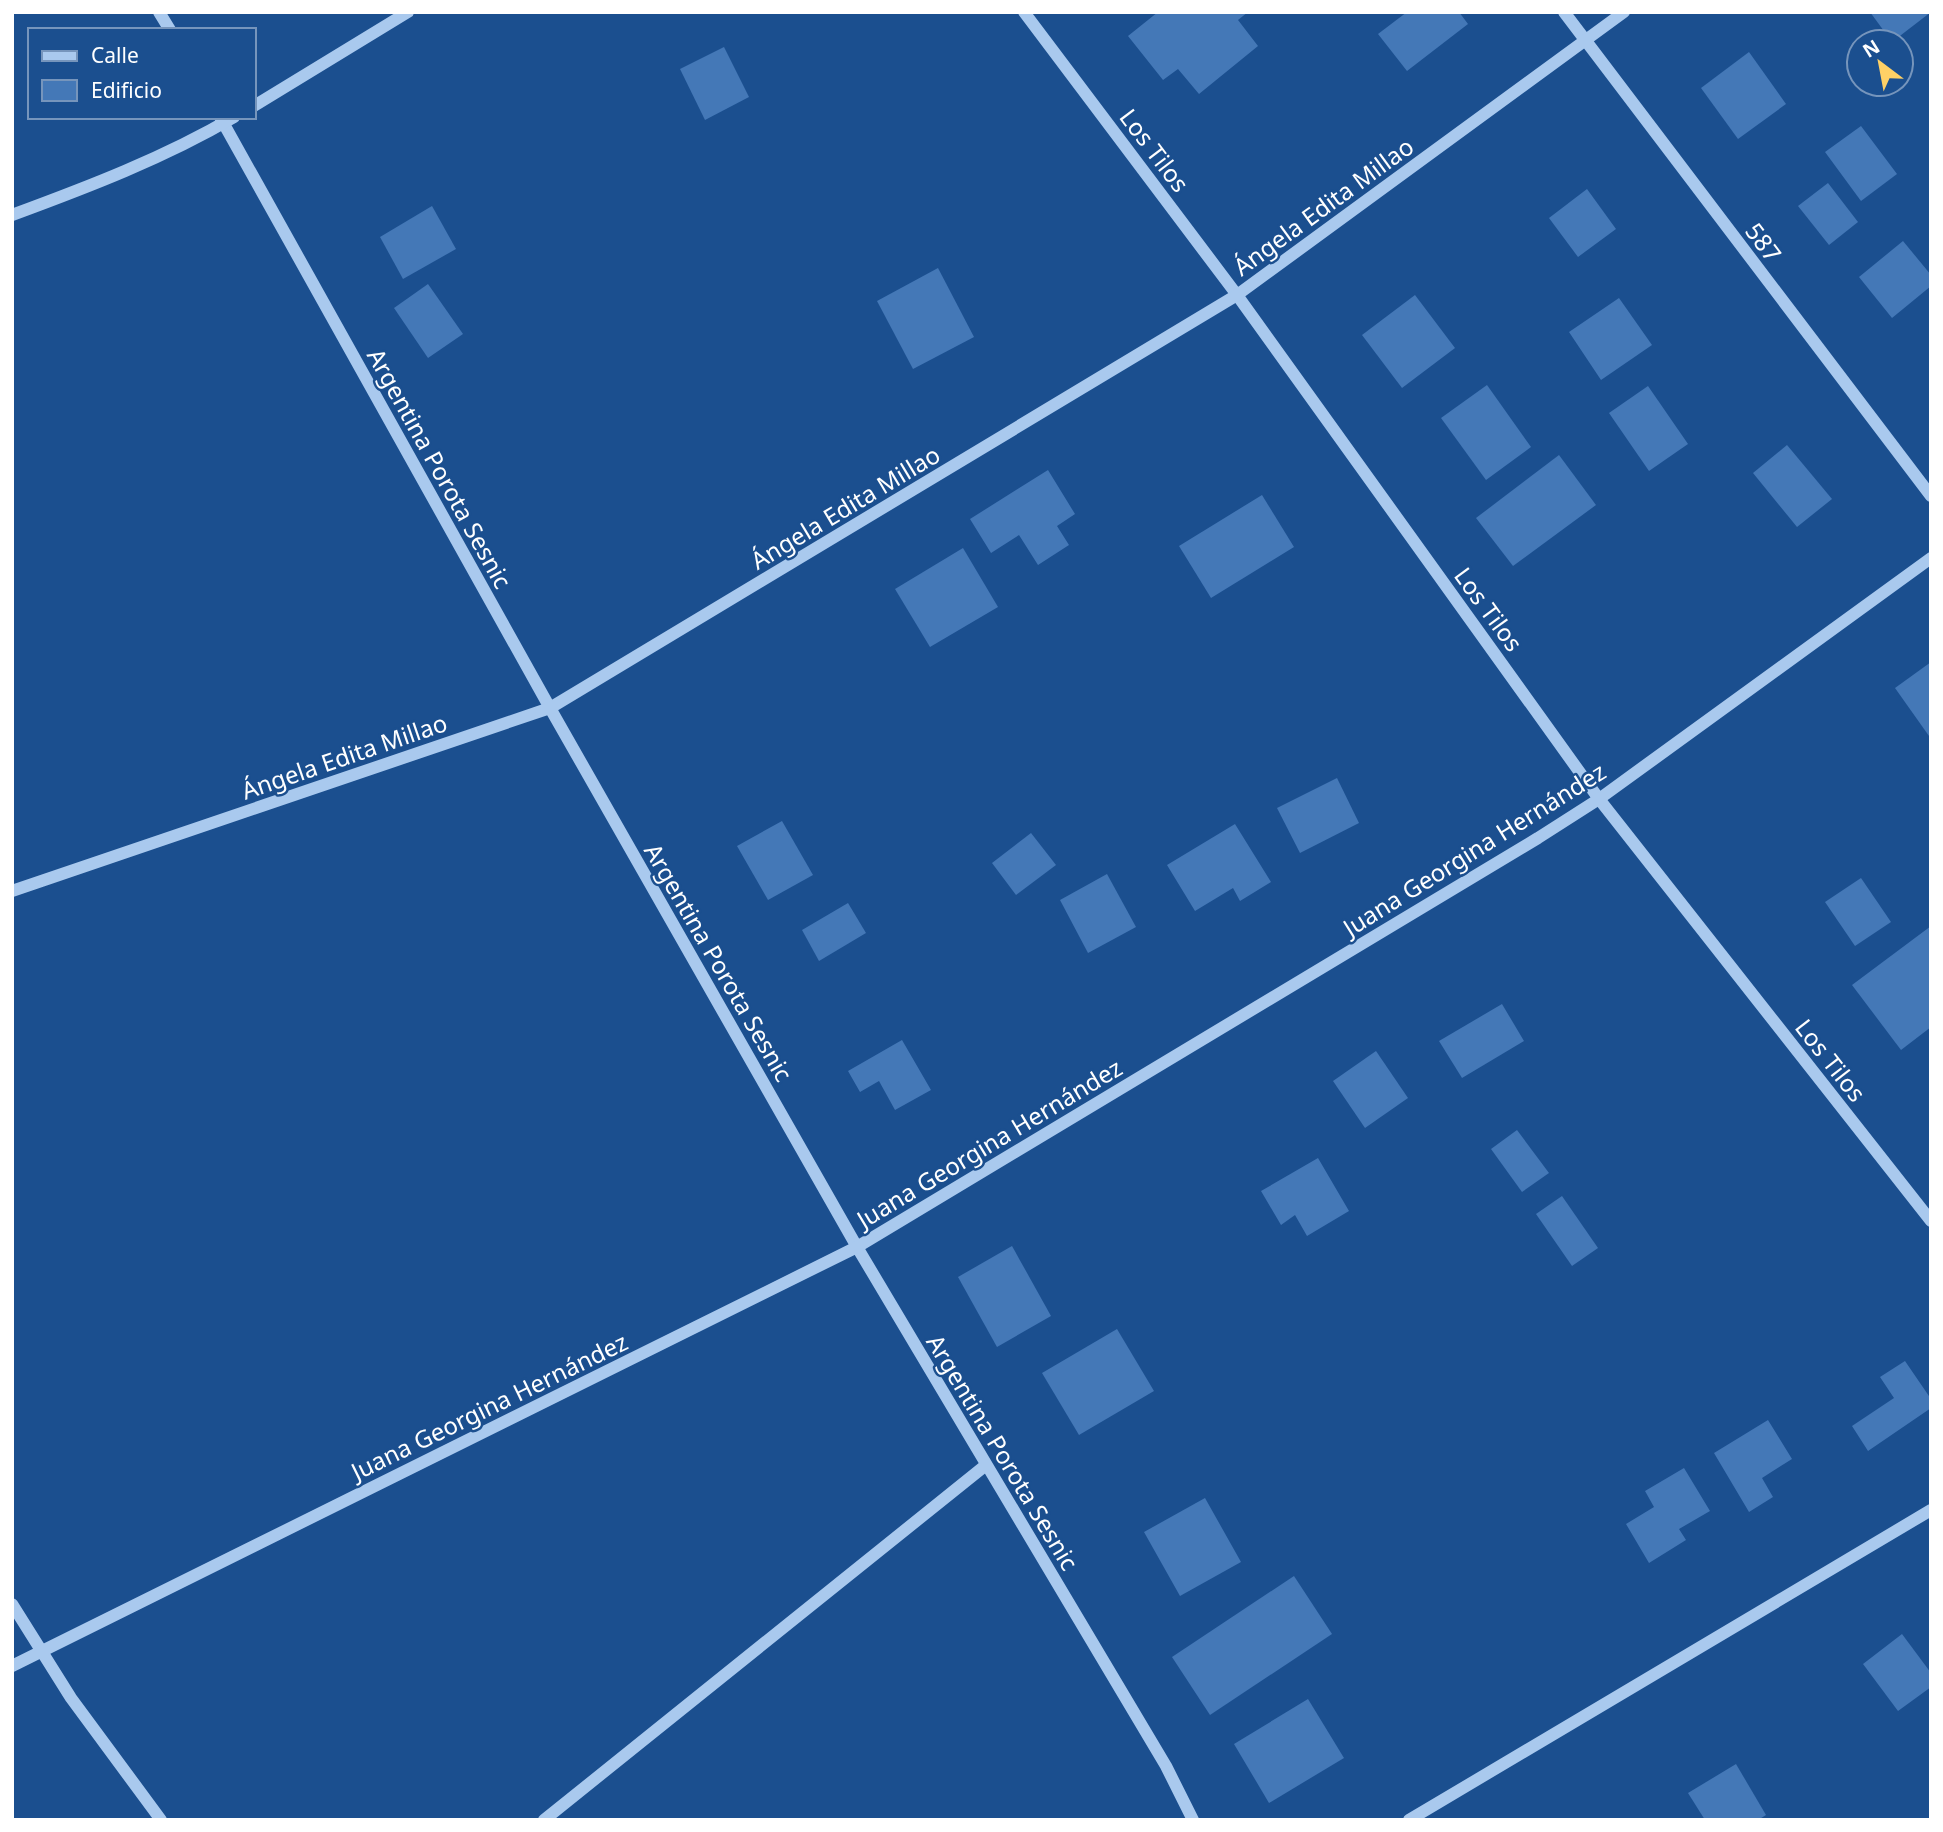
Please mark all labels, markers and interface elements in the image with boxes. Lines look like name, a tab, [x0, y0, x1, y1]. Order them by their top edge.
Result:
legend	[28, 28, 256, 119]
north arrow	[1845, 28, 1915, 98]
text: N	[1858, 33, 1884, 64]
text: Calle	[91, 41, 139, 69]
text: Edificio	[91, 76, 162, 104]
street label: Los Tilos	[1113, 102, 1197, 198]
street label: Ángela Edita Millao	[1226, 129, 1420, 283]
street label: 587	[1738, 216, 1790, 268]
street label: Argentina Porota Sesnic	[360, 342, 520, 594]
street label: Ángela Edita Millao	[744, 437, 946, 577]
street label: Los Tilos	[1447, 560, 1531, 658]
street label: Ángela Edita Millao	[237, 705, 451, 807]
street label: Juana Georgina Hernández	[1335, 755, 1612, 945]
street label: Argentina Porota Sesnic	[637, 837, 801, 1087]
street label: Los Tilos	[1788, 1012, 1874, 1108]
street label: Juana Georgina Hernández	[849, 1051, 1128, 1236]
street label: Juana Georgina Hernández	[343, 1325, 633, 1488]
street label: Argentina Porota Sesnic	[919, 1328, 1087, 1576]

